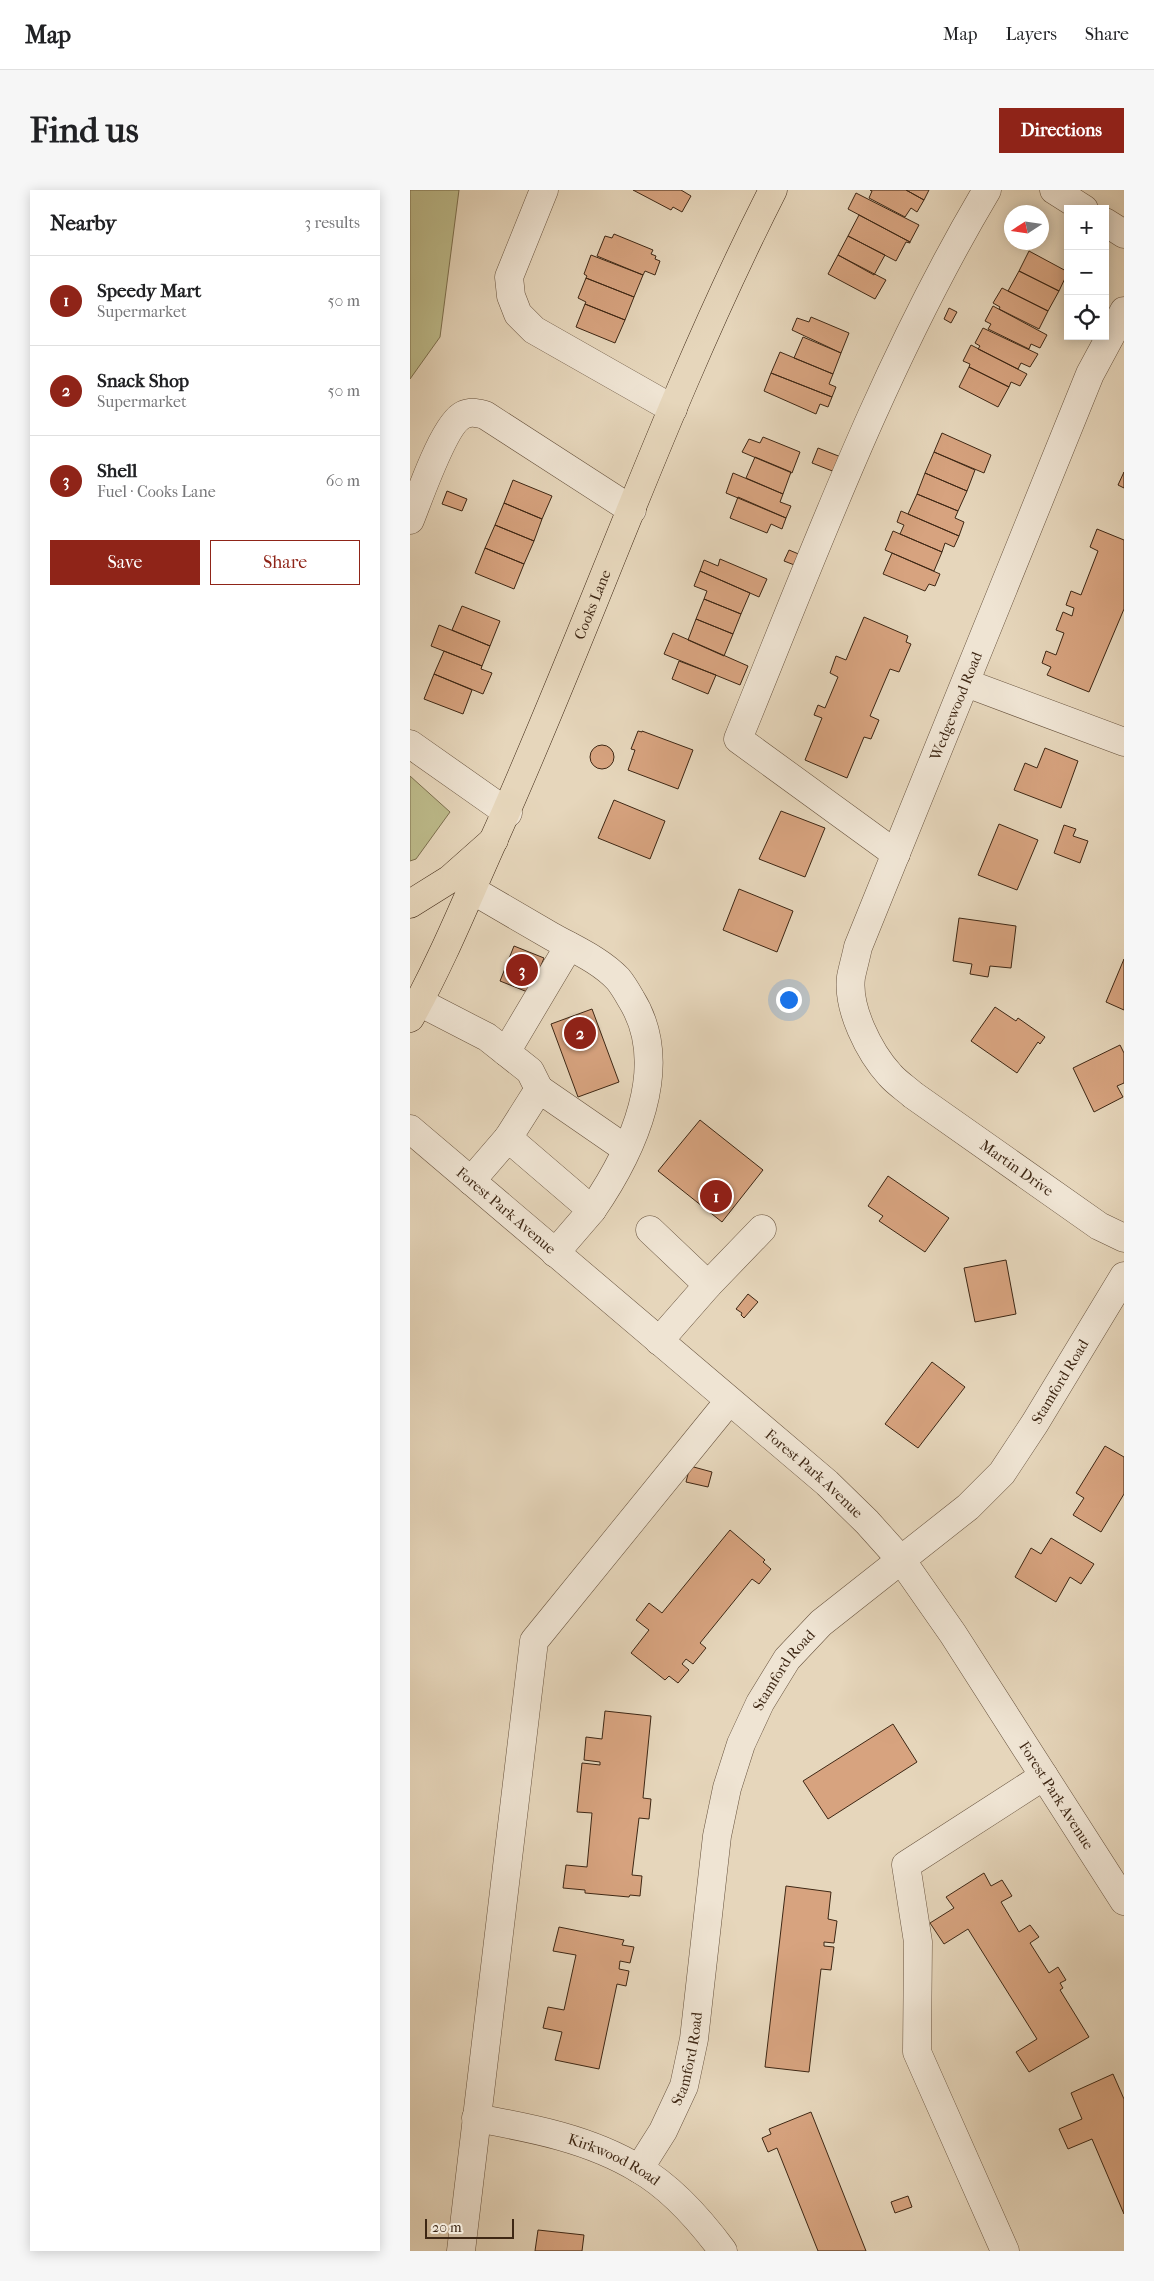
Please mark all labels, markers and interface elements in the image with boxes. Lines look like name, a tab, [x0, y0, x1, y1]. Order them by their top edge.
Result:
text: Map	[25, 21, 71, 49]
text: Map	[943, 24, 977, 45]
text: Layers	[1005, 24, 1057, 45]
text: Share	[1085, 24, 1129, 45]
button: Directions	[999, 108, 1124, 153]
text: Find us	[30, 110, 139, 151]
north arrow	[1004, 205, 1049, 250]
map controls	[1064, 205, 1109, 340]
button: +	[1064, 205, 1109, 250]
text: Nearby	[50, 211, 116, 235]
text: 3 results	[304, 213, 360, 232]
button: −	[1064, 250, 1109, 295]
text: Speedy Mart	[97, 280, 201, 302]
text: 1	[63, 291, 69, 310]
text: 50 m	[328, 291, 360, 310]
button: locate	[1064, 295, 1109, 340]
text: Supermarket	[97, 302, 187, 321]
text: Snack Shop	[97, 370, 189, 392]
text: 2	[62, 381, 70, 400]
text: 50 m	[328, 381, 360, 400]
text: Supermarket	[97, 392, 187, 411]
text: Shell	[97, 460, 137, 482]
text: 3	[63, 471, 69, 490]
text: 60 m	[326, 471, 360, 490]
text: Fuel · Cooks Lane	[97, 482, 216, 501]
button: Save	[50, 540, 200, 585]
button: Share	[210, 540, 360, 585]
street label: Cooks Lane	[570, 567, 615, 642]
street label: Wedgewood Road	[926, 648, 986, 764]
pin: 3	[506, 951, 538, 989]
your location	[776, 987, 802, 1013]
pin: 2	[564, 1014, 596, 1052]
street label: Martin Drive	[977, 1136, 1057, 1200]
street label: Forest Park Avenue	[453, 1163, 560, 1258]
pin: 1	[700, 1177, 732, 1215]
street label: Stamford Road	[1028, 1335, 1093, 1427]
street label: Forest Park Avenue	[761, 1425, 867, 1522]
street label: Stamford Road	[749, 1625, 819, 1713]
street label: Forest Park Avenue	[1015, 1738, 1098, 1853]
street label: Stamford Road	[667, 2010, 706, 2108]
street label: Kirkwood Road	[566, 2130, 664, 2190]
scale bar	[425, 2216, 514, 2239]
text: 20 m	[432, 2219, 462, 2236]

